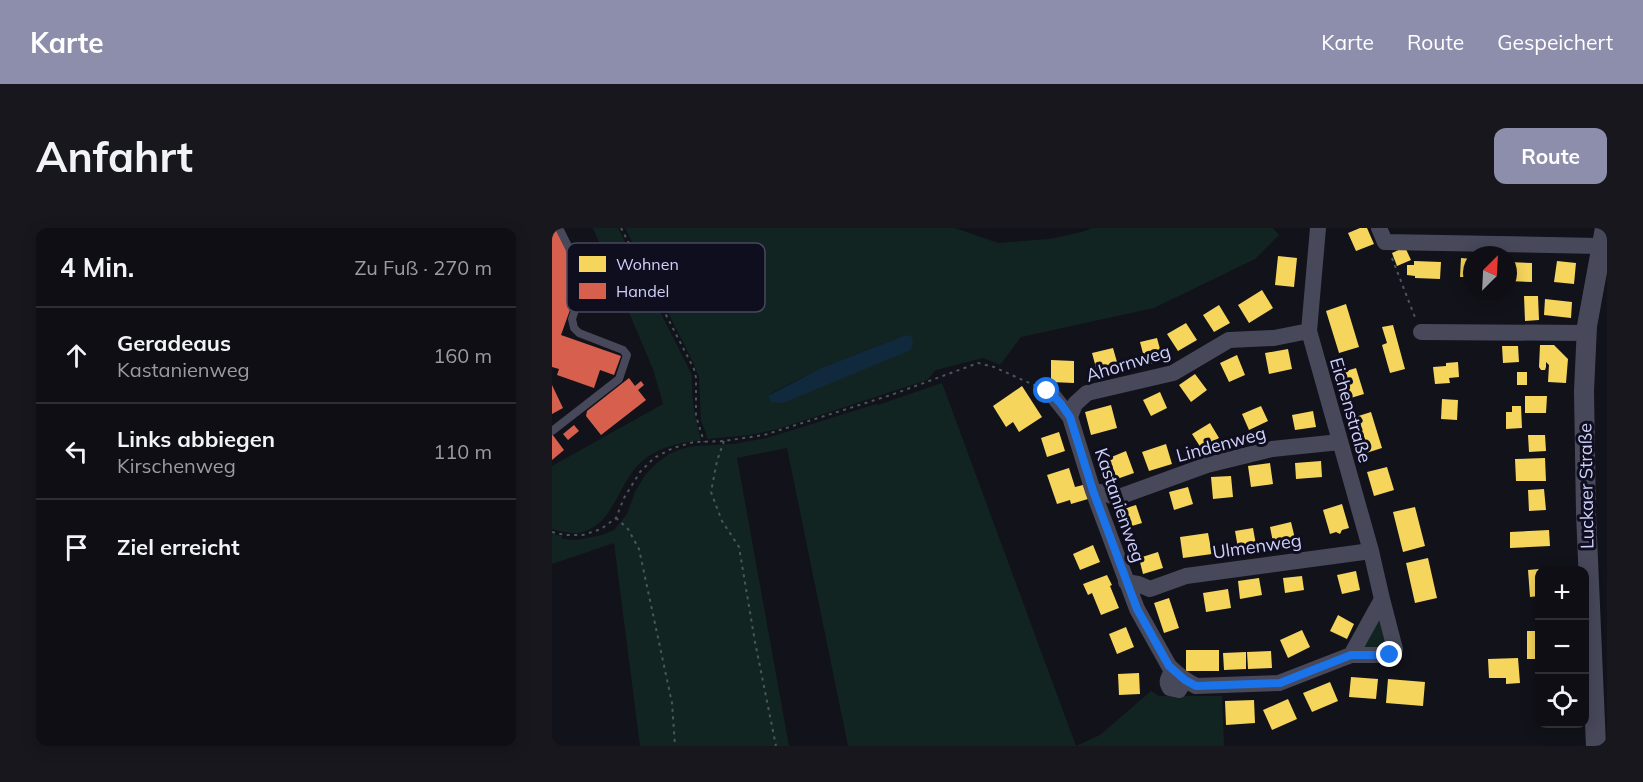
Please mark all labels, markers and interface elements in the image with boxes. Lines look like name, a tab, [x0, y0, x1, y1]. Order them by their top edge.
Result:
text: Karte	[30, 25, 104, 60]
text: Karte	[1321, 29, 1374, 55]
text: Route	[1407, 29, 1464, 55]
text: Gespeichert	[1497, 29, 1613, 55]
button: Route	[1494, 128, 1607, 184]
text: Anfahrt	[36, 130, 193, 183]
legend	[567, 243, 765, 312]
north arrow	[1463, 246, 1517, 300]
text: 4 Min.	[60, 251, 134, 284]
text: Wohnen	[616, 254, 679, 274]
text: Zu Fuß · 270 m	[354, 255, 492, 280]
text: Handel	[616, 281, 669, 301]
text: Geradeaus	[117, 329, 231, 357]
icon: ahead	[60, 339, 93, 372]
street label: Ahornweg	[1083, 339, 1173, 387]
text: 160 m	[433, 343, 492, 368]
street label: Eichenstraße	[1325, 355, 1377, 465]
text: Kastanienweg	[117, 357, 250, 382]
route start	[1033, 377, 1059, 403]
street label: Lindenweg	[1174, 421, 1268, 467]
street label: Luckaer Straße	[1573, 423, 1599, 549]
text: Links abbiegen	[117, 425, 275, 453]
icon: left	[60, 435, 93, 468]
text: 110 m	[433, 439, 492, 464]
street label: Kastanienweg	[1090, 445, 1150, 565]
text: Kirschenweg	[117, 453, 236, 478]
street label: Ulmenweg	[1211, 528, 1303, 564]
icon: arrive	[60, 531, 93, 564]
text: Ziel erreicht	[117, 533, 240, 561]
map controls	[1535, 566, 1589, 728]
button: +	[1535, 566, 1589, 620]
button: −	[1535, 620, 1589, 674]
route end	[1376, 641, 1402, 667]
button: locate	[1535, 674, 1589, 728]

